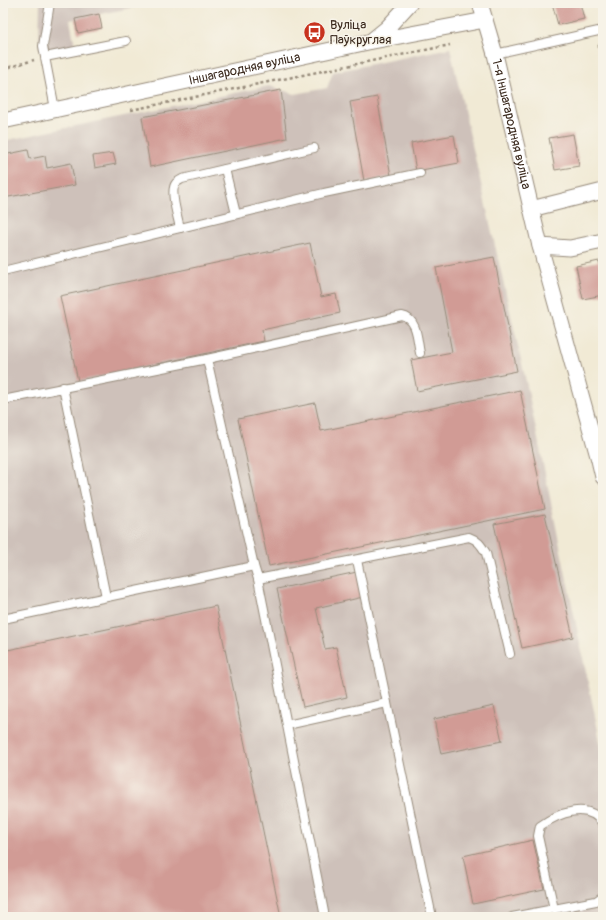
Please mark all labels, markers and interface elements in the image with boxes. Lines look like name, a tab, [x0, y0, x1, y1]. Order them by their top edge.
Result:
place label: Вуліца Паўкруглая	[330, 17, 391, 48]
bus stop icon: Вуліца Паўкруглая	[302, 19, 328, 45]
street label: Іншагародняя вуліца	[187, 49, 302, 89]
street label: 1-я Іншагародняя вуліца	[488, 57, 534, 191]

